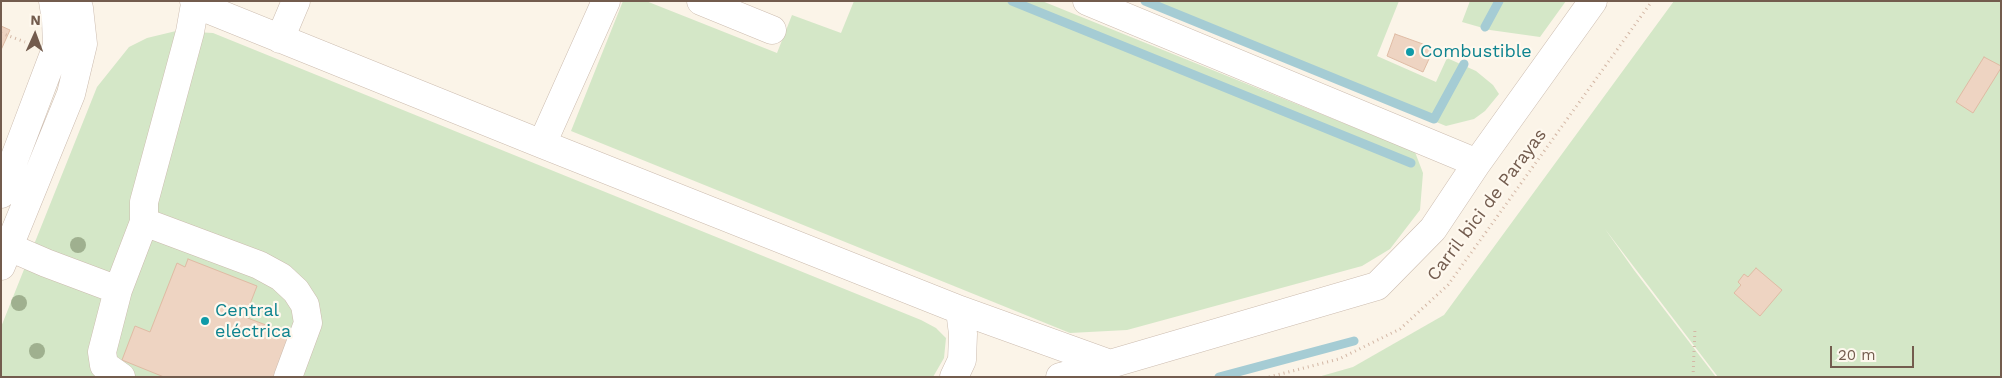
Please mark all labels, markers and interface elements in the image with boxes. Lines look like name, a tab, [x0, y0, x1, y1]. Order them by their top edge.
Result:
north arrow	[10, 10, 60, 60]
text: N	[30, 12, 41, 28]
place label: Combustible	[1420, 41, 1532, 63]
marker: Combustible	[1404, 46, 1416, 58]
street label: Carril bici de Parayas	[1423, 125, 1551, 285]
place label: Central eléctrica	[215, 300, 291, 342]
marker: Central eléctrica	[199, 315, 211, 327]
scale bar	[1832, 336, 1916, 368]
text: 20 m	[1838, 346, 1876, 364]

